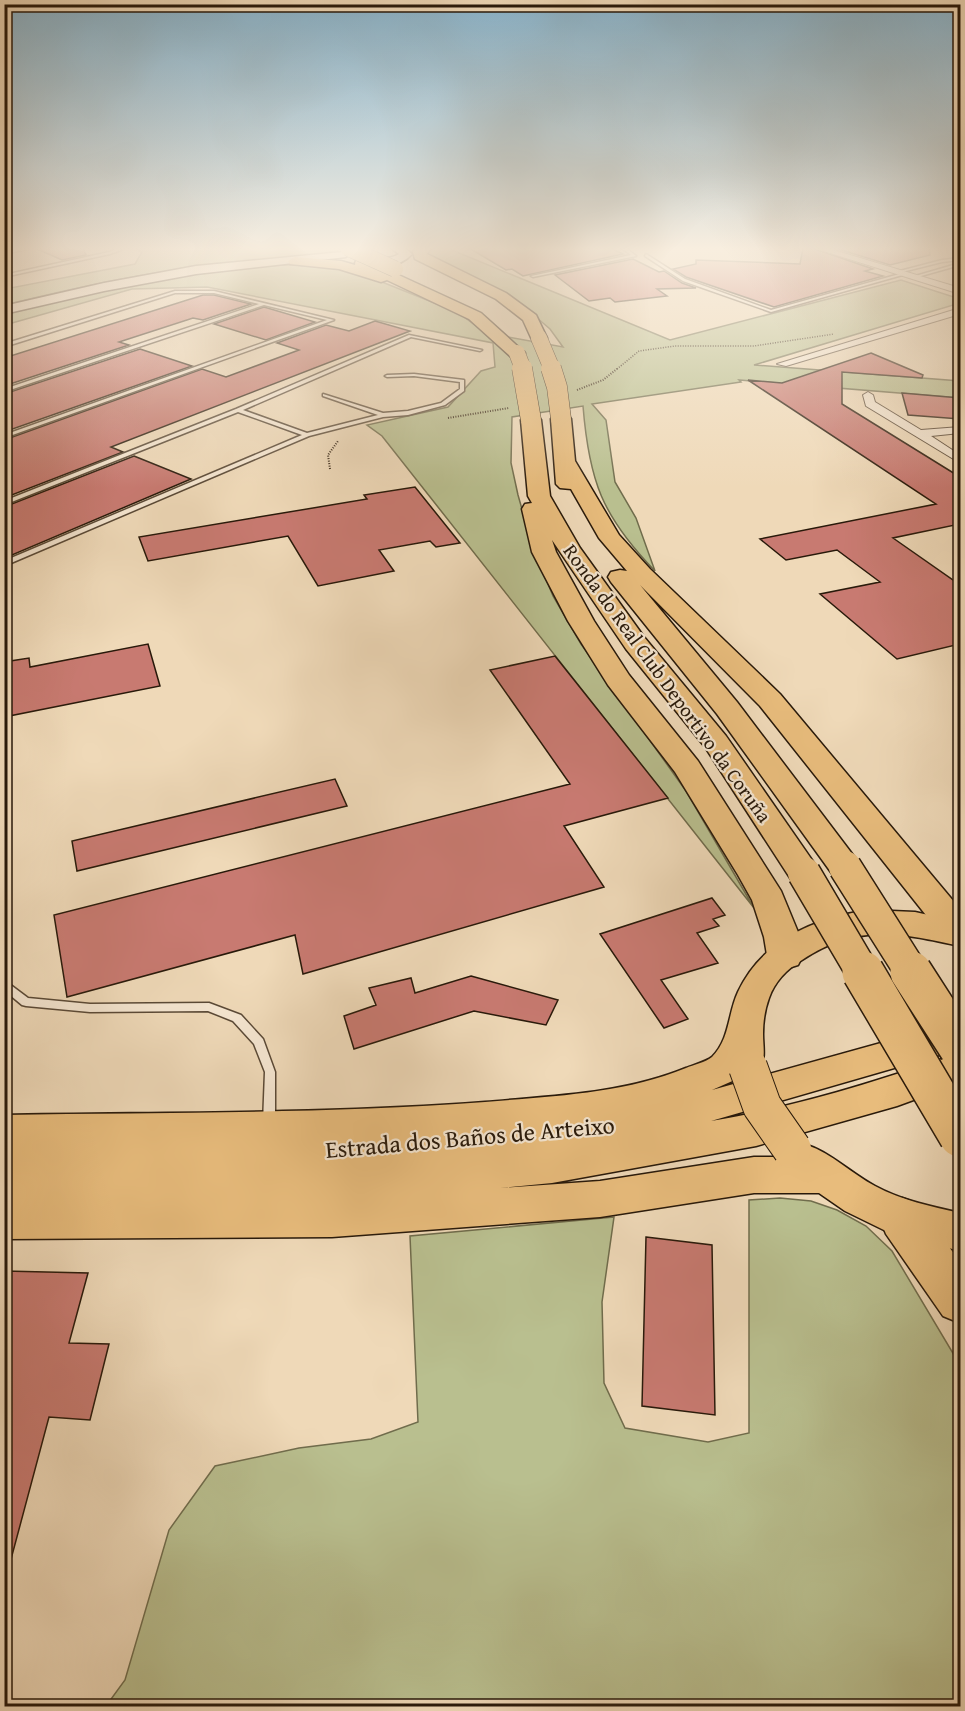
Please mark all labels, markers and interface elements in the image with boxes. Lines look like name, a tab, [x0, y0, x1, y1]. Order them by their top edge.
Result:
street label: Ronda do Real Club Deportivo da Coruña	[557, 538, 779, 829]
street label: Estrada dos Baños de Arteixo	[324, 1107, 616, 1167]

